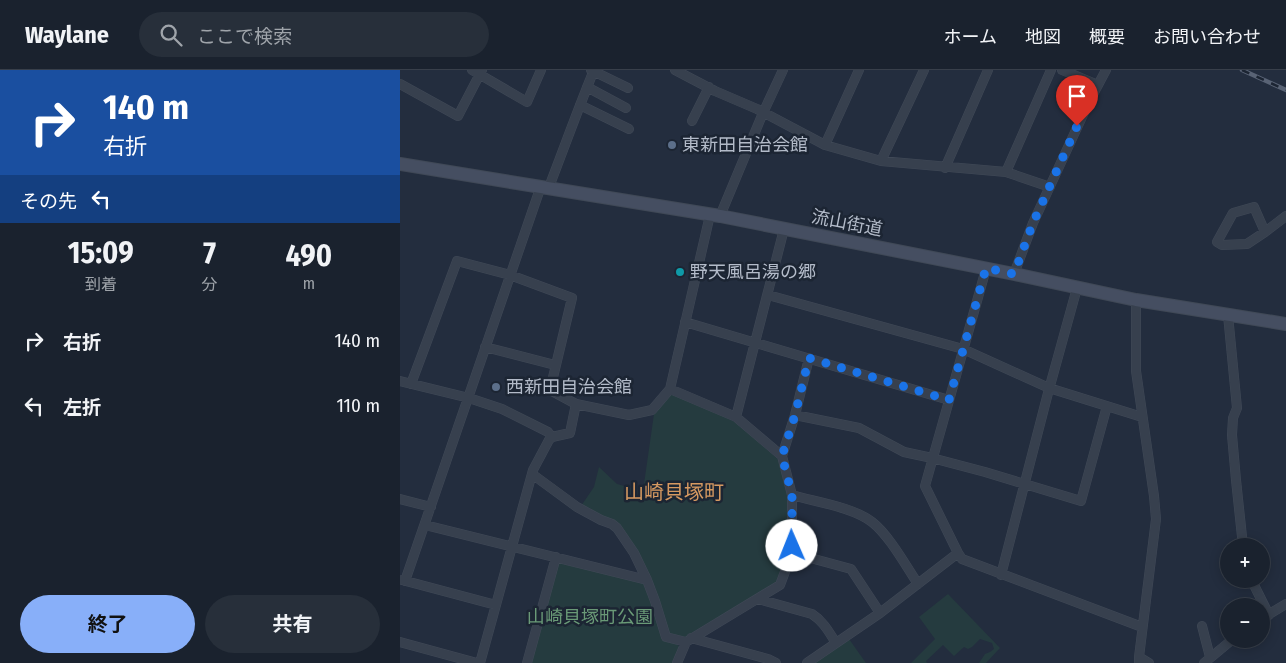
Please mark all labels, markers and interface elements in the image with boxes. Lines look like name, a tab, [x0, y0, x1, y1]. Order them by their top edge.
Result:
search box	[139, 12, 489, 57]
text: Waylane	[25, 21, 109, 49]
icon: search	[157, 21, 185, 49]
text: ここで検索	[197, 25, 292, 48]
text: ホーム	[944, 26, 997, 48]
text: 地図	[1025, 26, 1061, 48]
text: 概要	[1089, 26, 1125, 48]
text: お問い合わせ	[1153, 26, 1261, 48]
pin	[1056, 75, 1098, 126]
icon: arrive	[1063, 82, 1091, 110]
text: 140 m	[103, 86, 189, 128]
icon: right	[20, 90, 85, 155]
text: 右折	[103, 133, 147, 160]
place label: 東新田自治会館	[682, 134, 808, 156]
marker: 東新田自治会館	[666, 139, 678, 151]
icon: left	[87, 185, 115, 213]
text: その先	[20, 190, 77, 213]
street label: 流山街道	[810, 205, 884, 241]
text: 15:09	[68, 235, 134, 271]
text: 7	[203, 235, 216, 271]
text: 490	[285, 238, 332, 274]
place label: 野天風呂湯の郷	[690, 261, 816, 283]
marker: 野天風呂湯の郷	[674, 266, 686, 278]
text: m	[303, 274, 315, 293]
text: 到着	[85, 275, 117, 294]
text: 分	[202, 275, 218, 294]
icon: right	[20, 327, 48, 355]
text: 140 m	[334, 329, 380, 352]
text: 右折	[63, 331, 101, 354]
place label: 西新田自治会館	[506, 376, 632, 398]
marker: 西新田自治会館	[490, 381, 502, 393]
icon: left	[20, 392, 48, 420]
text: 110 m	[336, 394, 380, 417]
text: 左折	[63, 396, 101, 419]
district label: 山崎貝塚町	[624, 480, 724, 504]
position arrow	[765, 519, 817, 571]
map controls	[1220, 538, 1270, 648]
button: +	[1220, 538, 1270, 588]
button: 終了	[20, 595, 195, 653]
button: 共有	[205, 595, 380, 653]
button: −	[1220, 598, 1270, 648]
park label: 山崎貝塚町公園	[527, 606, 653, 628]

